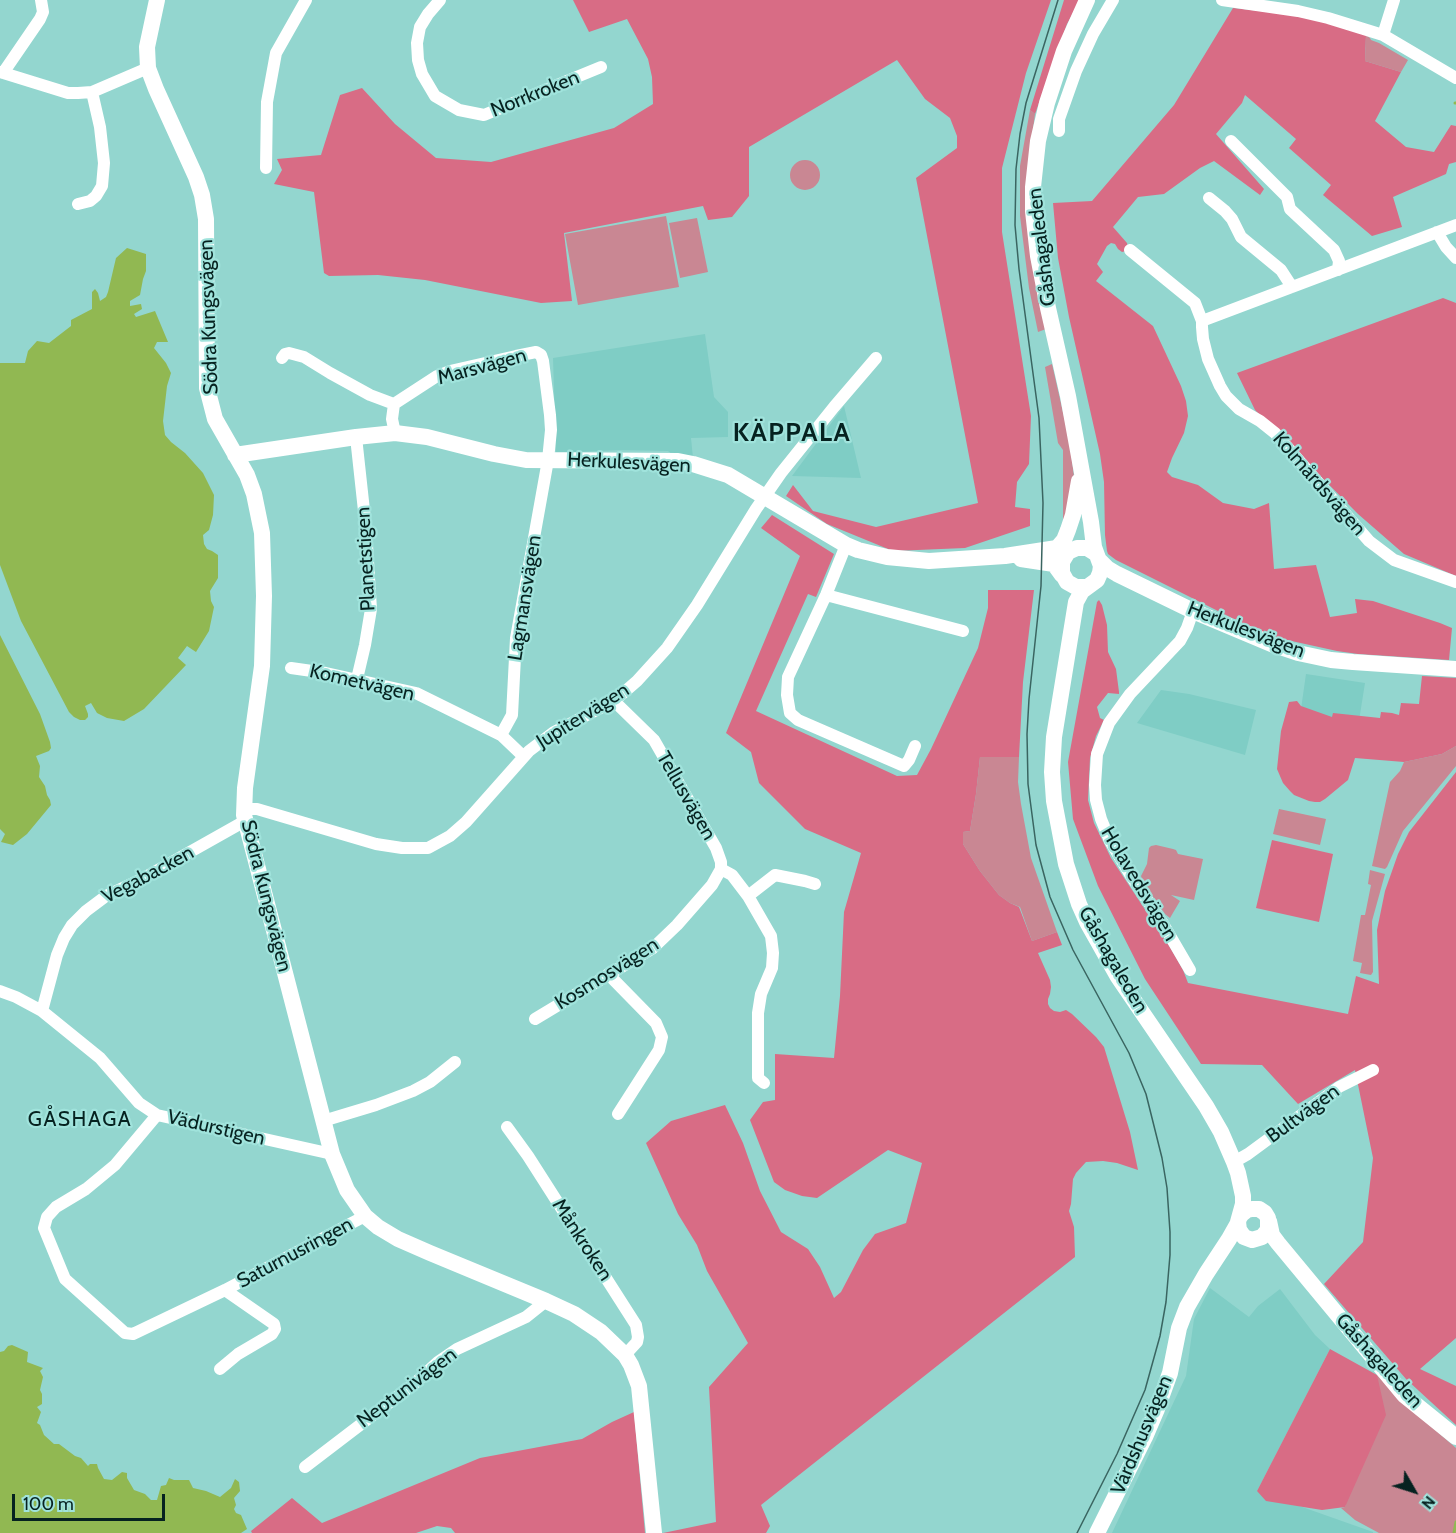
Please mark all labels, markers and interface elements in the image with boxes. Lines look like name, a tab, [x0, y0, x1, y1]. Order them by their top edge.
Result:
street label: Norrkroken	[487, 65, 583, 123]
street label: Gåshagaleden	[1023, 187, 1061, 307]
street label: Södra Kungsvägen	[194, 239, 224, 395]
street label: Marsvägen	[435, 344, 529, 390]
district label: KÄPPALA	[733, 417, 851, 449]
street label: Kolmårdsvägen	[1267, 427, 1371, 541]
street label: Herkulesvägen	[567, 448, 691, 478]
street label: Planetstigen	[351, 506, 381, 612]
street label: Lagmansvägen	[503, 533, 547, 663]
street label: Herkulesvägen	[1184, 597, 1308, 663]
street label: Kometvägen	[307, 659, 417, 707]
street label: Jupitervägen	[532, 678, 634, 754]
street label: Tellusvägen	[651, 747, 721, 845]
street label: Södra Kungsvägen	[236, 818, 296, 974]
street label: Holavedsvägen	[1096, 823, 1182, 945]
street label: Vegabacken	[98, 841, 198, 909]
street label: Gåshagaleden	[1073, 903, 1153, 1017]
street label: Kosmosvägen	[551, 933, 663, 1015]
street label: Bultvägen	[1262, 1079, 1344, 1149]
street label: Vädurstigen	[165, 1105, 267, 1151]
district label: GÅSHAGA	[28, 1107, 132, 1133]
street label: Månkroken	[547, 1195, 617, 1285]
street label: Saturnusringen	[233, 1212, 357, 1294]
street label: Gåshagaleden	[1330, 1309, 1428, 1413]
street label: Neptunivägen	[353, 1343, 461, 1433]
street label: Värdshusvägen	[1106, 1372, 1178, 1498]
north arrow	[1384, 1461, 1444, 1521]
scale bar	[15, 1482, 168, 1520]
text: N	[1417, 1492, 1439, 1513]
text: 100 m	[23, 1493, 74, 1515]

